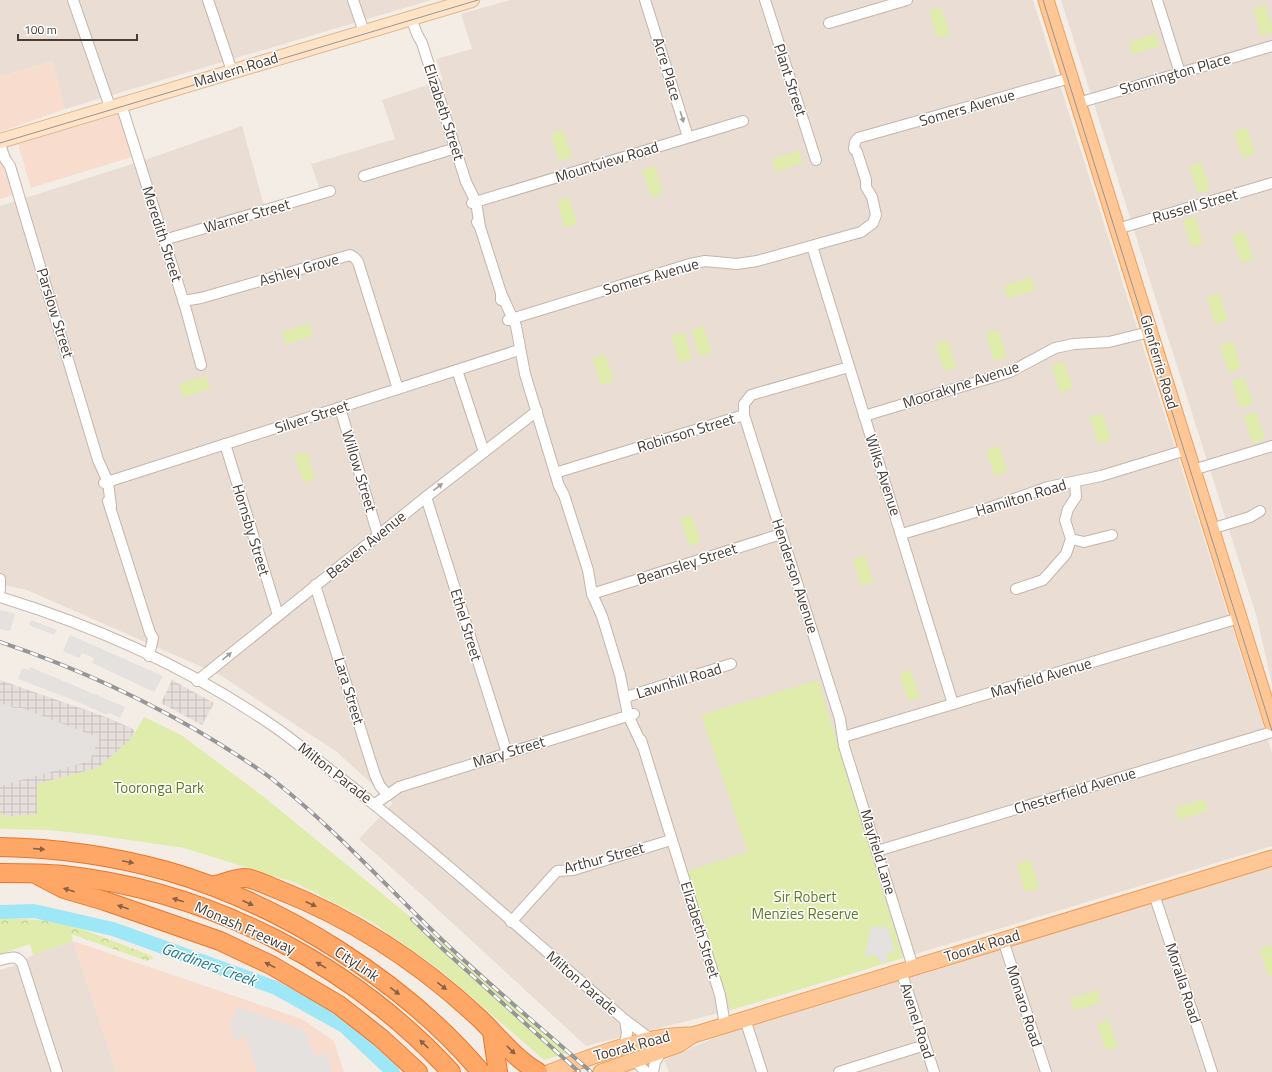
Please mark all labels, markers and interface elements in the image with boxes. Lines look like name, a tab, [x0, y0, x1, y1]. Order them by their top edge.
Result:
scale bar	[18, 16, 137, 42]
text: 100 m	[24, 20, 57, 39]
street label: Acre Place	[647, 34, 688, 103]
street label: Plant Street	[768, 41, 813, 120]
street label: Malvern Road	[191, 46, 281, 93]
street label: Stonnington Place	[1117, 47, 1233, 100]
street label: Elizabeth Street	[418, 61, 471, 164]
street label: Somers Avenue	[916, 83, 1017, 132]
one-way arrow	[679, 112, 685, 124]
street label: Mountview Road	[552, 135, 661, 188]
street label: Russell Street	[1150, 182, 1241, 229]
street label: Meredith Street	[136, 183, 189, 285]
street label: Warner Street	[201, 192, 293, 239]
street label: Ashley Grove	[256, 247, 342, 292]
street label: Somers Avenue	[600, 252, 701, 301]
street label: Parslow Street	[31, 265, 80, 361]
street label: Glenferrie Road	[1134, 312, 1185, 412]
street label: Moorakyne Avenue	[900, 355, 1022, 414]
street label: Silver Street	[272, 394, 353, 439]
street label: Robinson Street	[634, 407, 738, 458]
street label: Willow Street	[336, 427, 383, 515]
street label: Wilks Avenue	[859, 431, 907, 519]
street label: Hamilton Road	[973, 473, 1069, 522]
street label: Hornsby Street	[227, 481, 277, 579]
one-way arrow	[432, 483, 443, 492]
street label: Beaven Avenue	[321, 505, 411, 584]
street label: Henderson Avenue	[766, 515, 825, 636]
street label: Beamsley Street	[634, 536, 741, 591]
street label: Ethel Street	[445, 586, 489, 665]
one-way arrow	[221, 651, 232, 660]
street label: Mayfield Avenue	[987, 651, 1094, 704]
street label: Lara Street	[328, 654, 371, 728]
street label: Lawnhill Road	[633, 657, 724, 704]
street label: Mary Street	[470, 729, 549, 773]
street label: Milton Parade	[293, 736, 377, 809]
street label: Chesterfield Avenue	[1011, 761, 1139, 820]
park label: Tooronga Park	[114, 776, 204, 799]
street label: Mayfield Lane	[855, 806, 902, 897]
street label: Arthur Street	[561, 836, 647, 879]
one-way arrow	[33, 846, 45, 853]
one-way arrow	[122, 859, 134, 865]
street label: Elizabeth Street	[675, 879, 726, 982]
park label: Sir Robert Menzies Reserve	[751, 885, 859, 925]
one-way arrow	[63, 887, 75, 893]
street label: Monash Freeway	[191, 895, 299, 960]
one-way arrow	[172, 897, 184, 903]
one-way arrow	[242, 899, 254, 906]
one-way arrow	[306, 901, 318, 907]
one-way arrow	[117, 904, 129, 910]
street label: Toorak Road	[941, 923, 1023, 968]
water label: Gardiners Creek	[158, 936, 261, 993]
street label: CityLink	[330, 940, 384, 987]
street label: Moralla Road	[1160, 940, 1207, 1026]
street label: Milton Parade	[541, 945, 623, 1020]
one-way arrow	[316, 961, 326, 969]
one-way arrow	[264, 962, 276, 968]
street label: Monaro Road	[1000, 962, 1049, 1050]
street label: Avenel Road	[894, 980, 940, 1062]
one-way arrow	[436, 982, 447, 991]
one-way arrow	[390, 987, 400, 995]
street label: Toorak Road	[591, 1024, 673, 1067]
one-way arrow	[419, 1039, 429, 1049]
one-way arrow	[506, 1045, 516, 1055]

